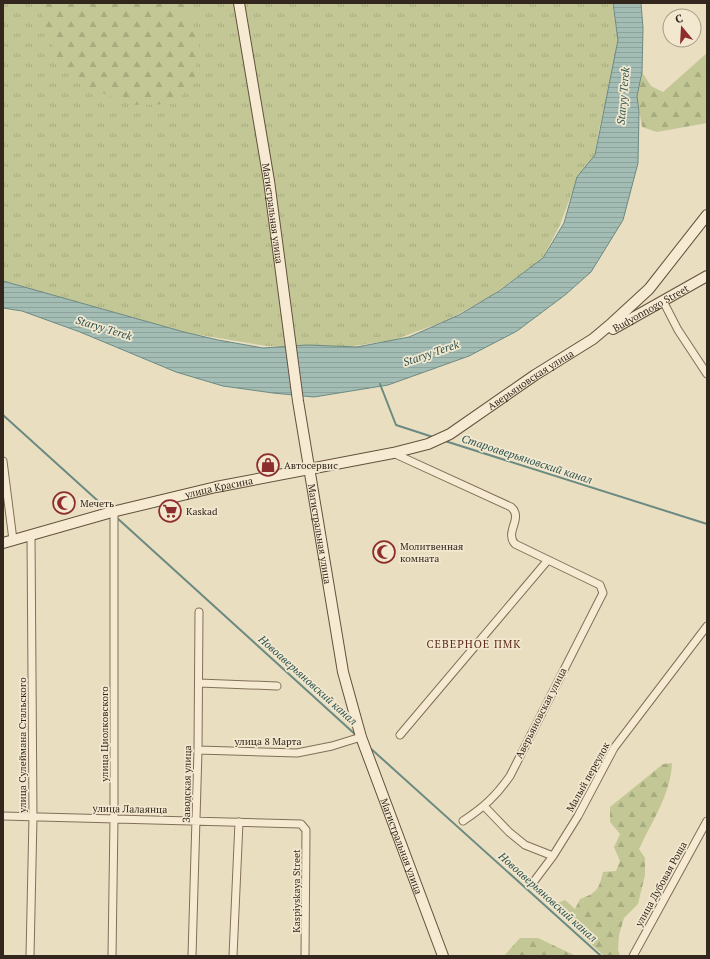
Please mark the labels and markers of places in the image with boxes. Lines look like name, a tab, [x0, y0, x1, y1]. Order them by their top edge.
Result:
shop icon: Автосервис	[255, 452, 281, 478]
place label: Автосервис	[284, 459, 338, 472]
mosque icon: Мечеть	[51, 490, 77, 516]
place label: Мечеть	[80, 497, 114, 510]
supermarket icon: Kaskad	[157, 498, 183, 524]
place label: Kaskad	[186, 505, 218, 518]
mosque icon: Молитвенная комната	[371, 539, 397, 565]
place label: Молитвенная комната	[400, 540, 463, 565]

